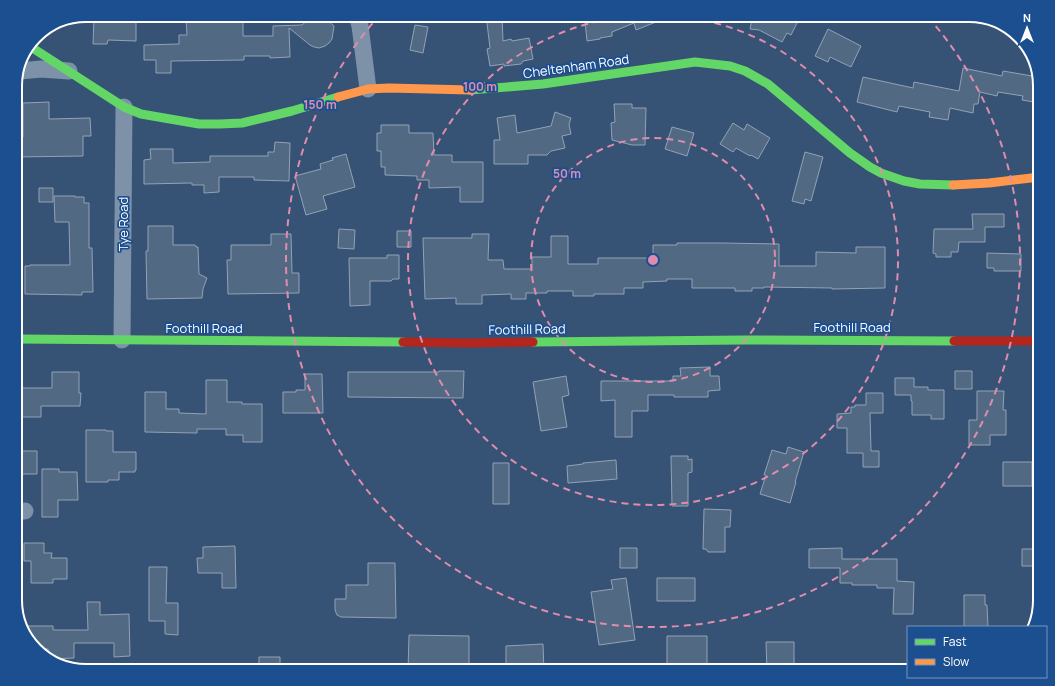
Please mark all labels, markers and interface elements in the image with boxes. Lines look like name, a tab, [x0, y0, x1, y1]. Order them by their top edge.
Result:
north arrow	[1007, 8, 1047, 48]
text: N	[1023, 10, 1031, 25]
street label: Cheltenham Road	[522, 50, 630, 82]
text: 100 m	[463, 78, 497, 95]
text: 150 m	[303, 96, 337, 113]
text: 50 m	[553, 165, 581, 182]
street label: Tye Road	[114, 197, 132, 251]
centre of rings	[646, 253, 660, 267]
street label: Foothill Road	[813, 318, 891, 336]
street label: Foothill Road	[165, 319, 243, 337]
street label: Foothill Road	[488, 319, 566, 339]
legend	[907, 626, 1047, 678]
text: Fast	[943, 633, 967, 650]
text: Slow	[943, 653, 969, 670]

